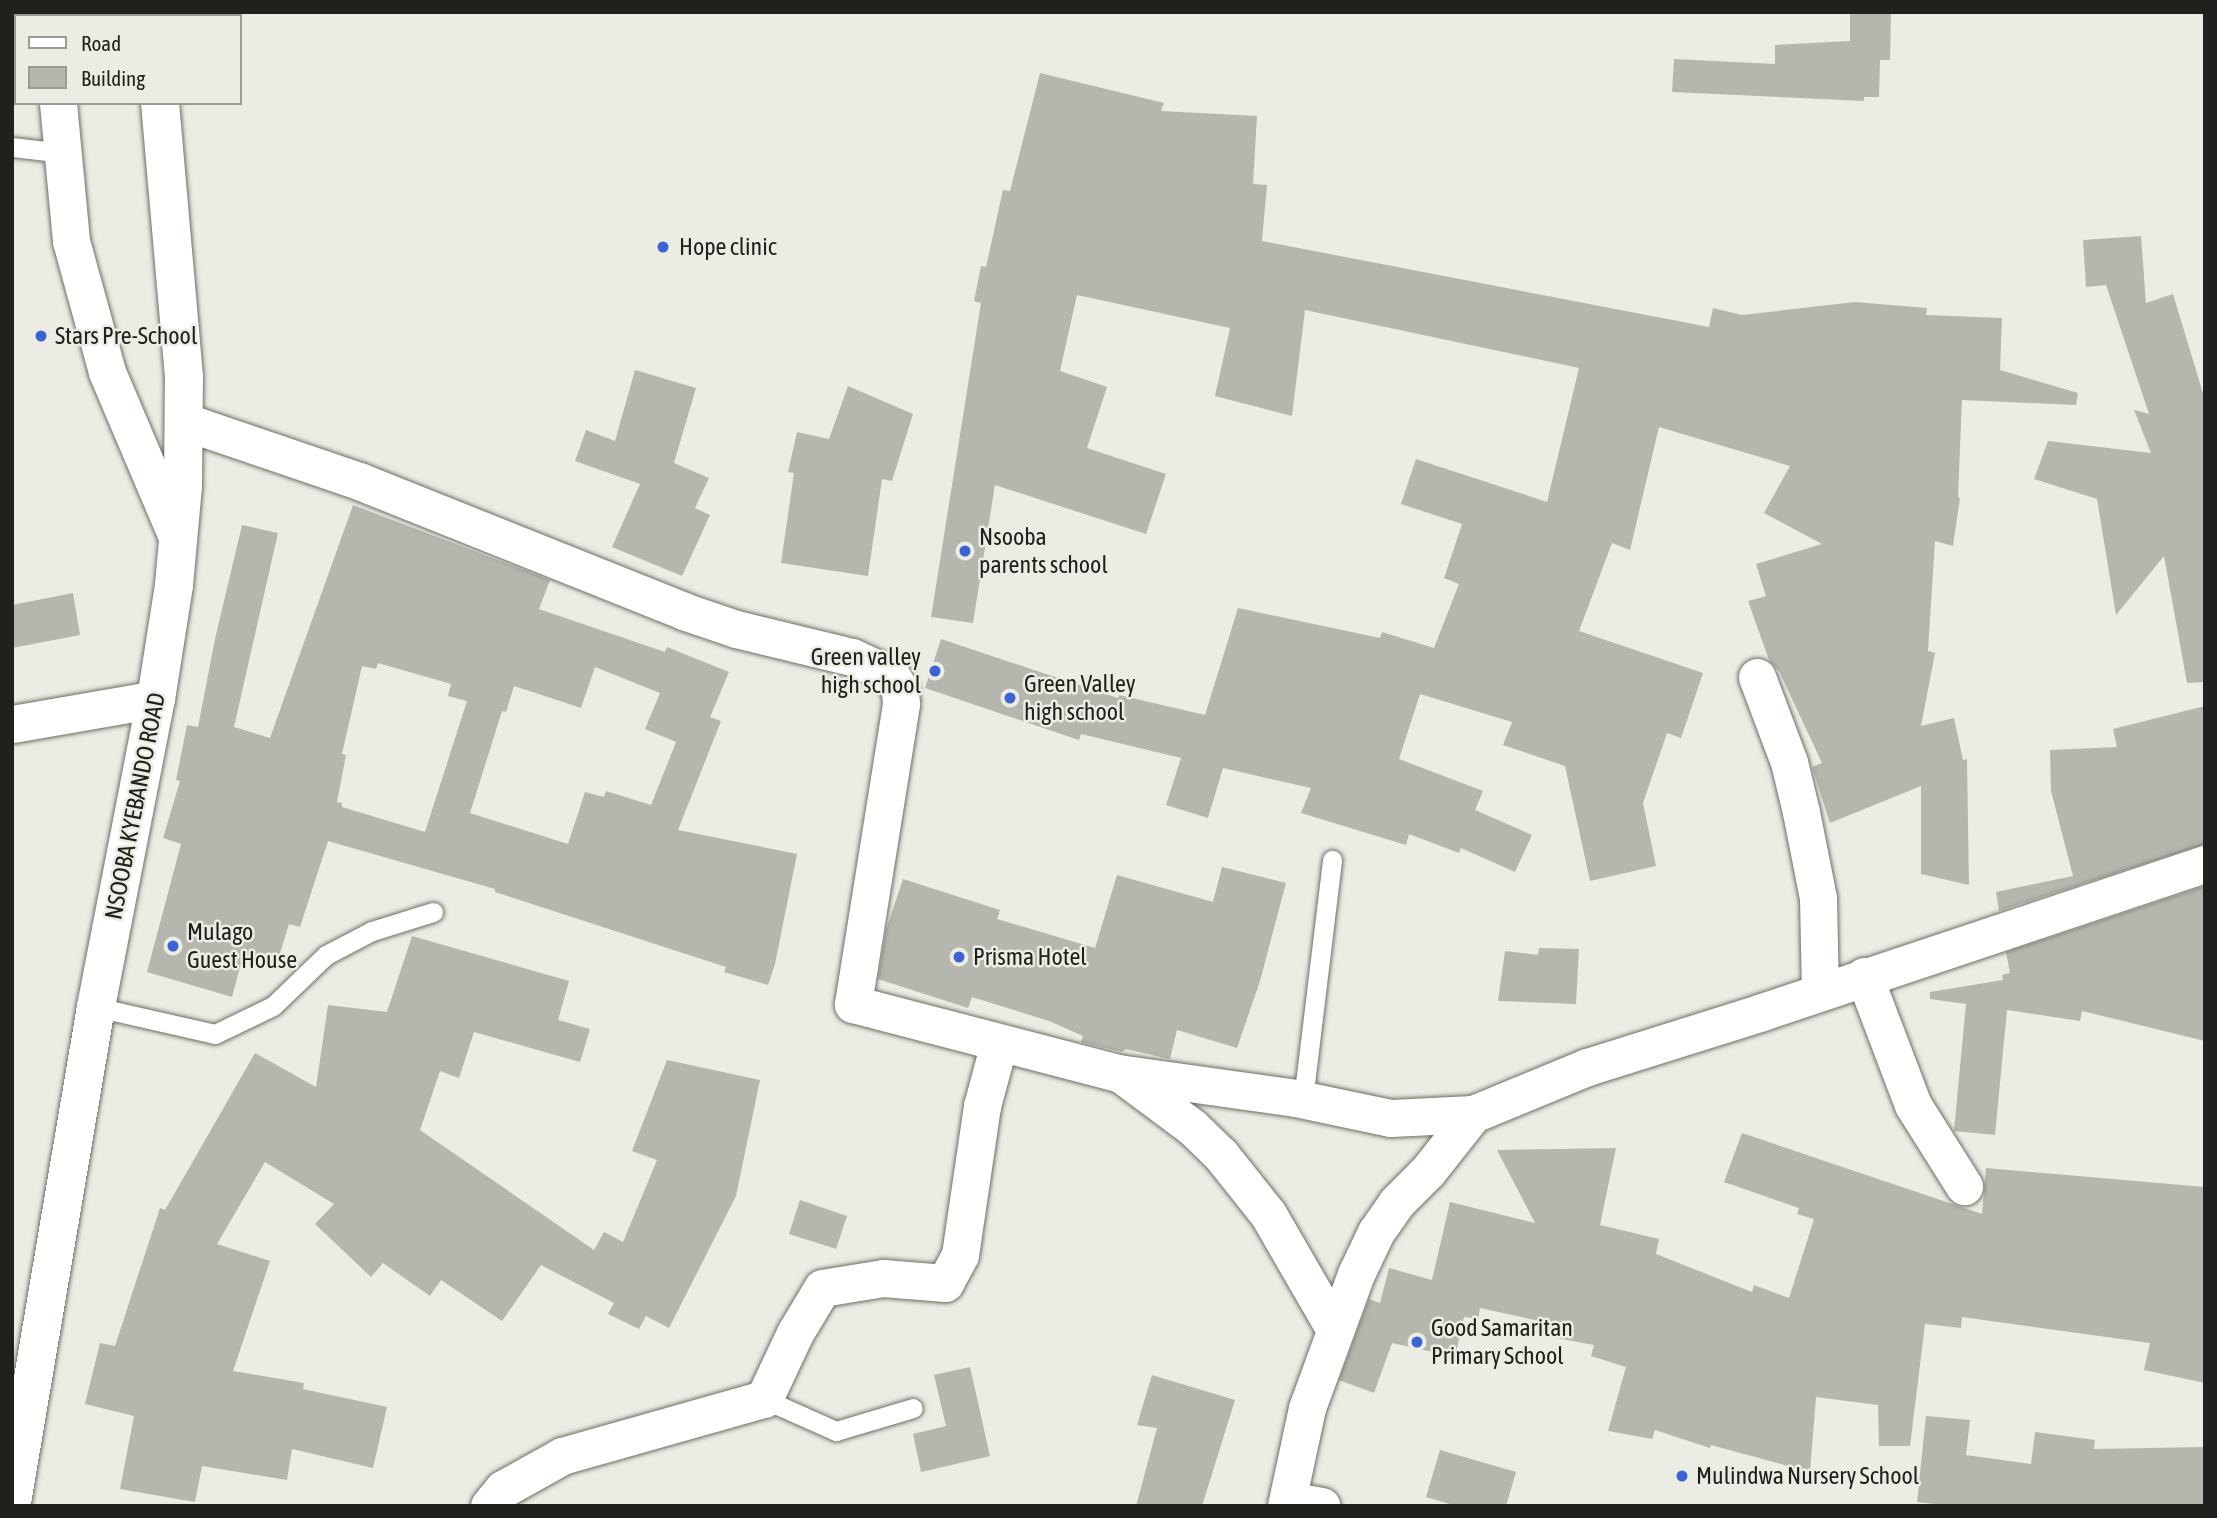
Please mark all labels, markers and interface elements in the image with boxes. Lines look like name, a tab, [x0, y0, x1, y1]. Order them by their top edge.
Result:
legend	[14, 14, 242, 105]
text: Road	[81, 31, 121, 55]
text: Building	[81, 66, 145, 90]
place label: Hope clinic	[679, 233, 777, 261]
marker: Hope clinic	[653, 237, 673, 257]
place label: Stars Pre-School	[55, 322, 197, 350]
marker: Stars Pre-School	[33, 328, 49, 344]
place label: Nsooba parents school	[979, 523, 1108, 579]
marker: Nsooba parents school	[957, 543, 973, 559]
place label: Green valley high school	[811, 643, 921, 699]
marker: Green valley high school	[927, 663, 943, 679]
place label: Green Valley high school	[1024, 670, 1136, 726]
street label: NSOOBA KYEBANDO ROAD	[99, 690, 171, 922]
marker: Green Valley high school	[1002, 690, 1018, 706]
place label: Mulago Guest House	[187, 918, 297, 974]
marker: Mulago Guest House	[165, 938, 181, 954]
place label: Prisma Hotel	[973, 943, 1087, 971]
marker: Prisma Hotel	[951, 949, 967, 965]
place label: Good Samaritan Primary School	[1431, 1314, 1573, 1370]
marker: Good Samaritan Primary School	[1409, 1334, 1425, 1350]
place label: Mulindwa Nursery School	[1696, 1462, 1919, 1490]
marker: Mulindwa Nursery School	[1674, 1468, 1690, 1484]

